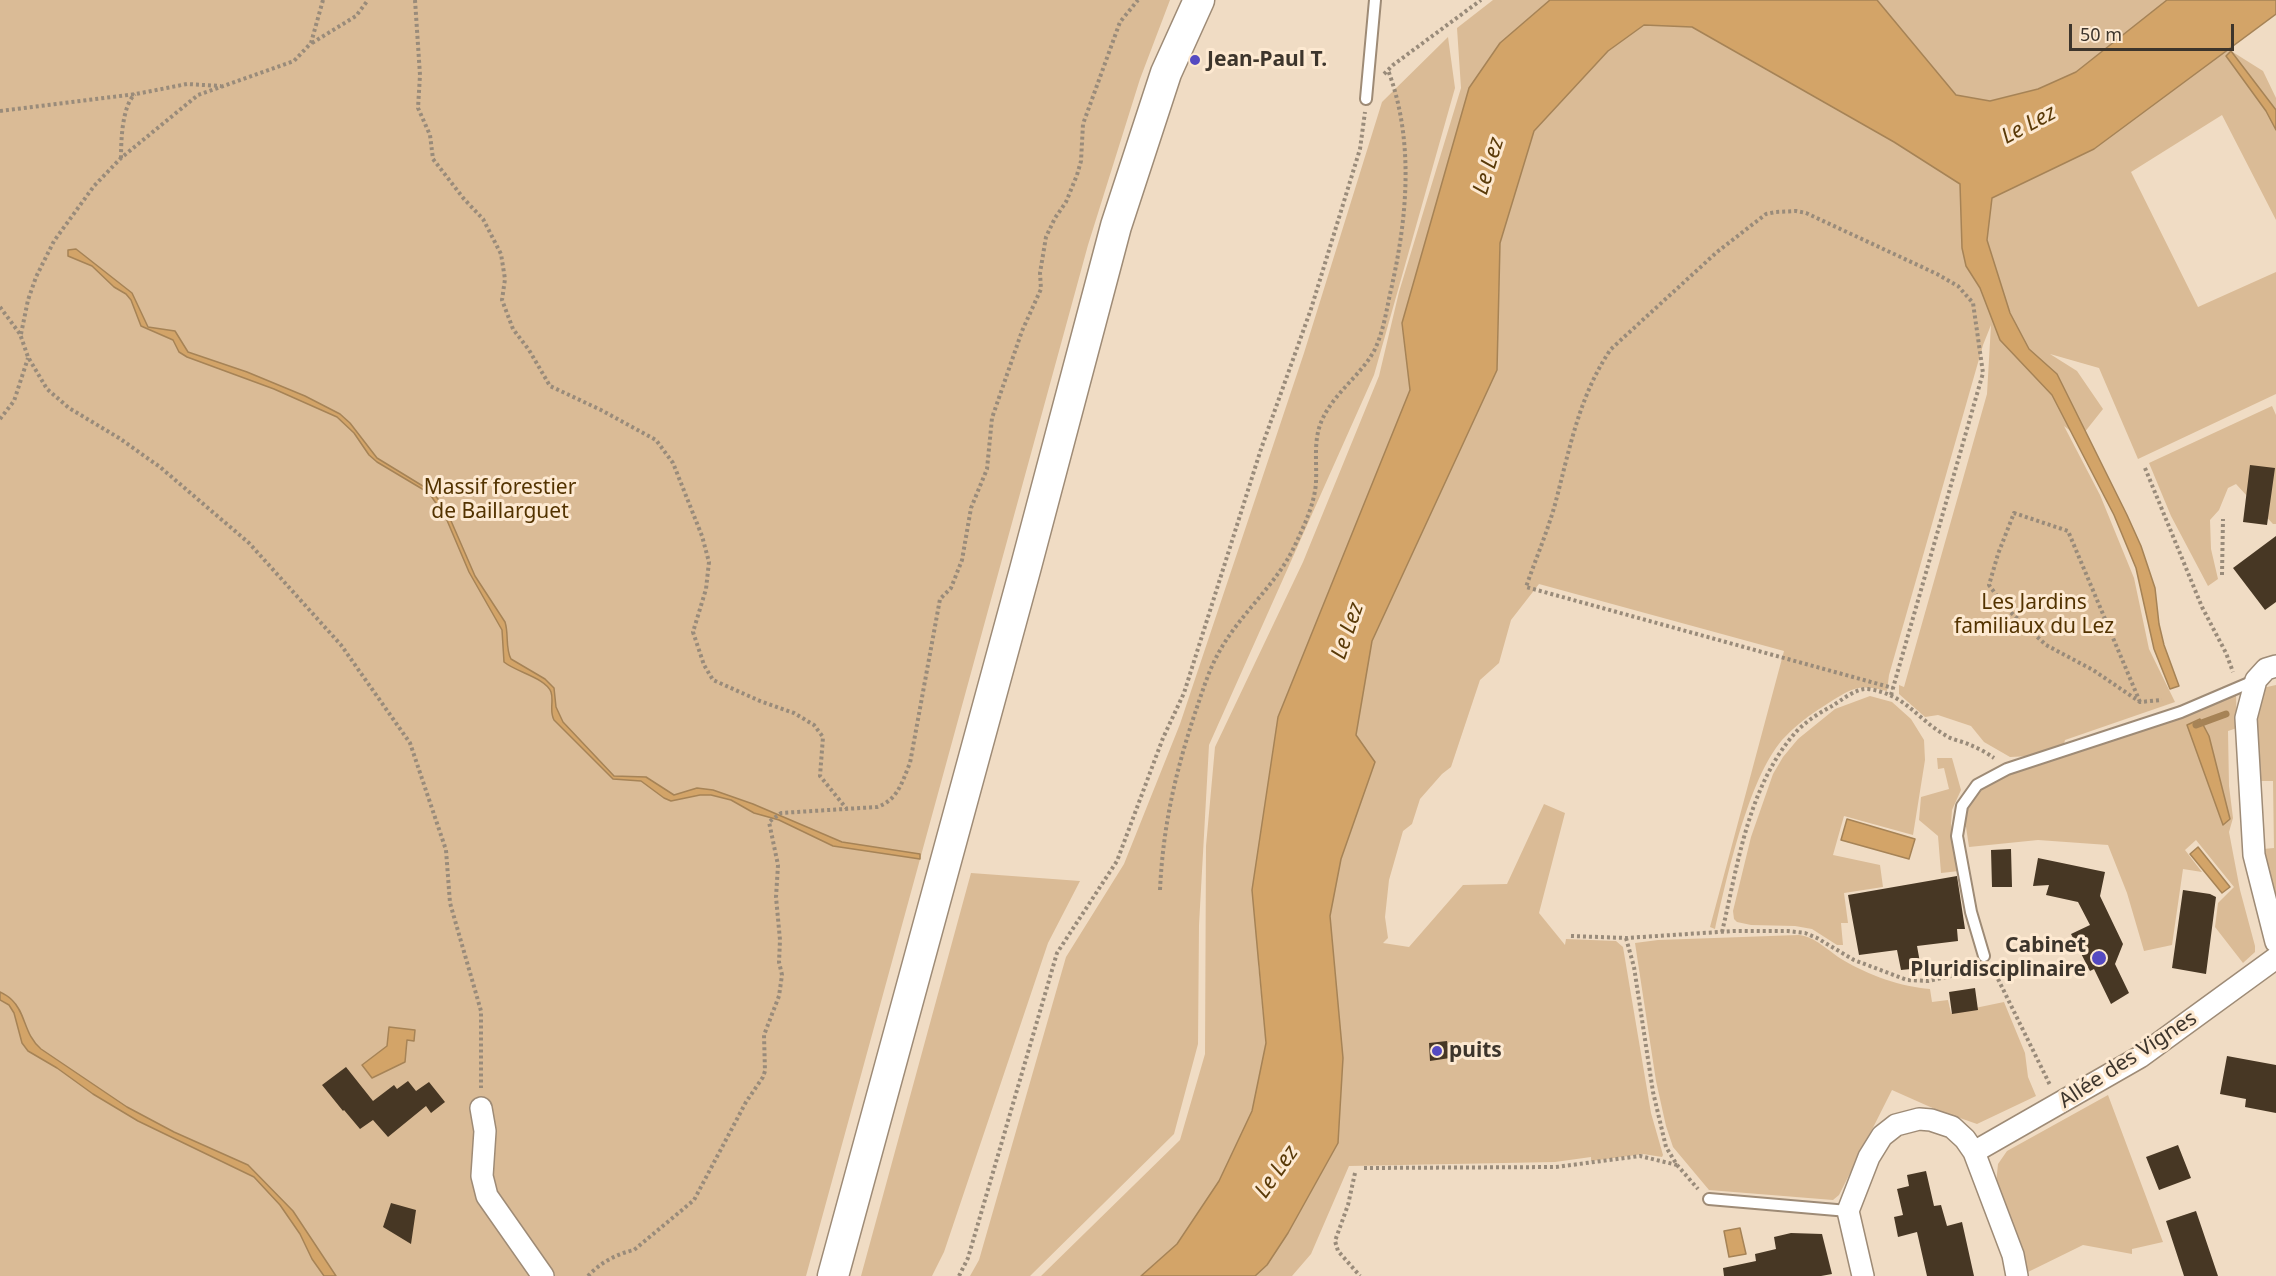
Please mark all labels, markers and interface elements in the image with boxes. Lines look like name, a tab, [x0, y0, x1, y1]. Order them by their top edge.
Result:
scale bar	[2072, 12, 2237, 50]
text: 50 m	[2080, 22, 2122, 46]
place label: Jean-Paul T.	[1207, 47, 1327, 73]
marker: Jean-Paul T.	[1188, 53, 1202, 67]
water label: Le Lez	[1997, 100, 2061, 150]
water label: Le Lez	[1468, 134, 1510, 198]
park label: Massif forestier de Baillarguet	[424, 475, 576, 525]
park label: Les Jardins familiaux du Lez	[1954, 590, 2114, 640]
water label: Le Lez	[1326, 599, 1370, 663]
place label: Cabinet Pluridisciplinaire	[1910, 933, 2086, 983]
marker: Cabinet Pluridisciplinaire	[2090, 949, 2108, 967]
street label: Allée des Vignes	[2054, 1006, 2202, 1114]
place label: puits	[1449, 1038, 1502, 1064]
marker: puits	[1430, 1044, 1444, 1058]
water label: Le Lez	[1249, 1141, 1305, 1203]

